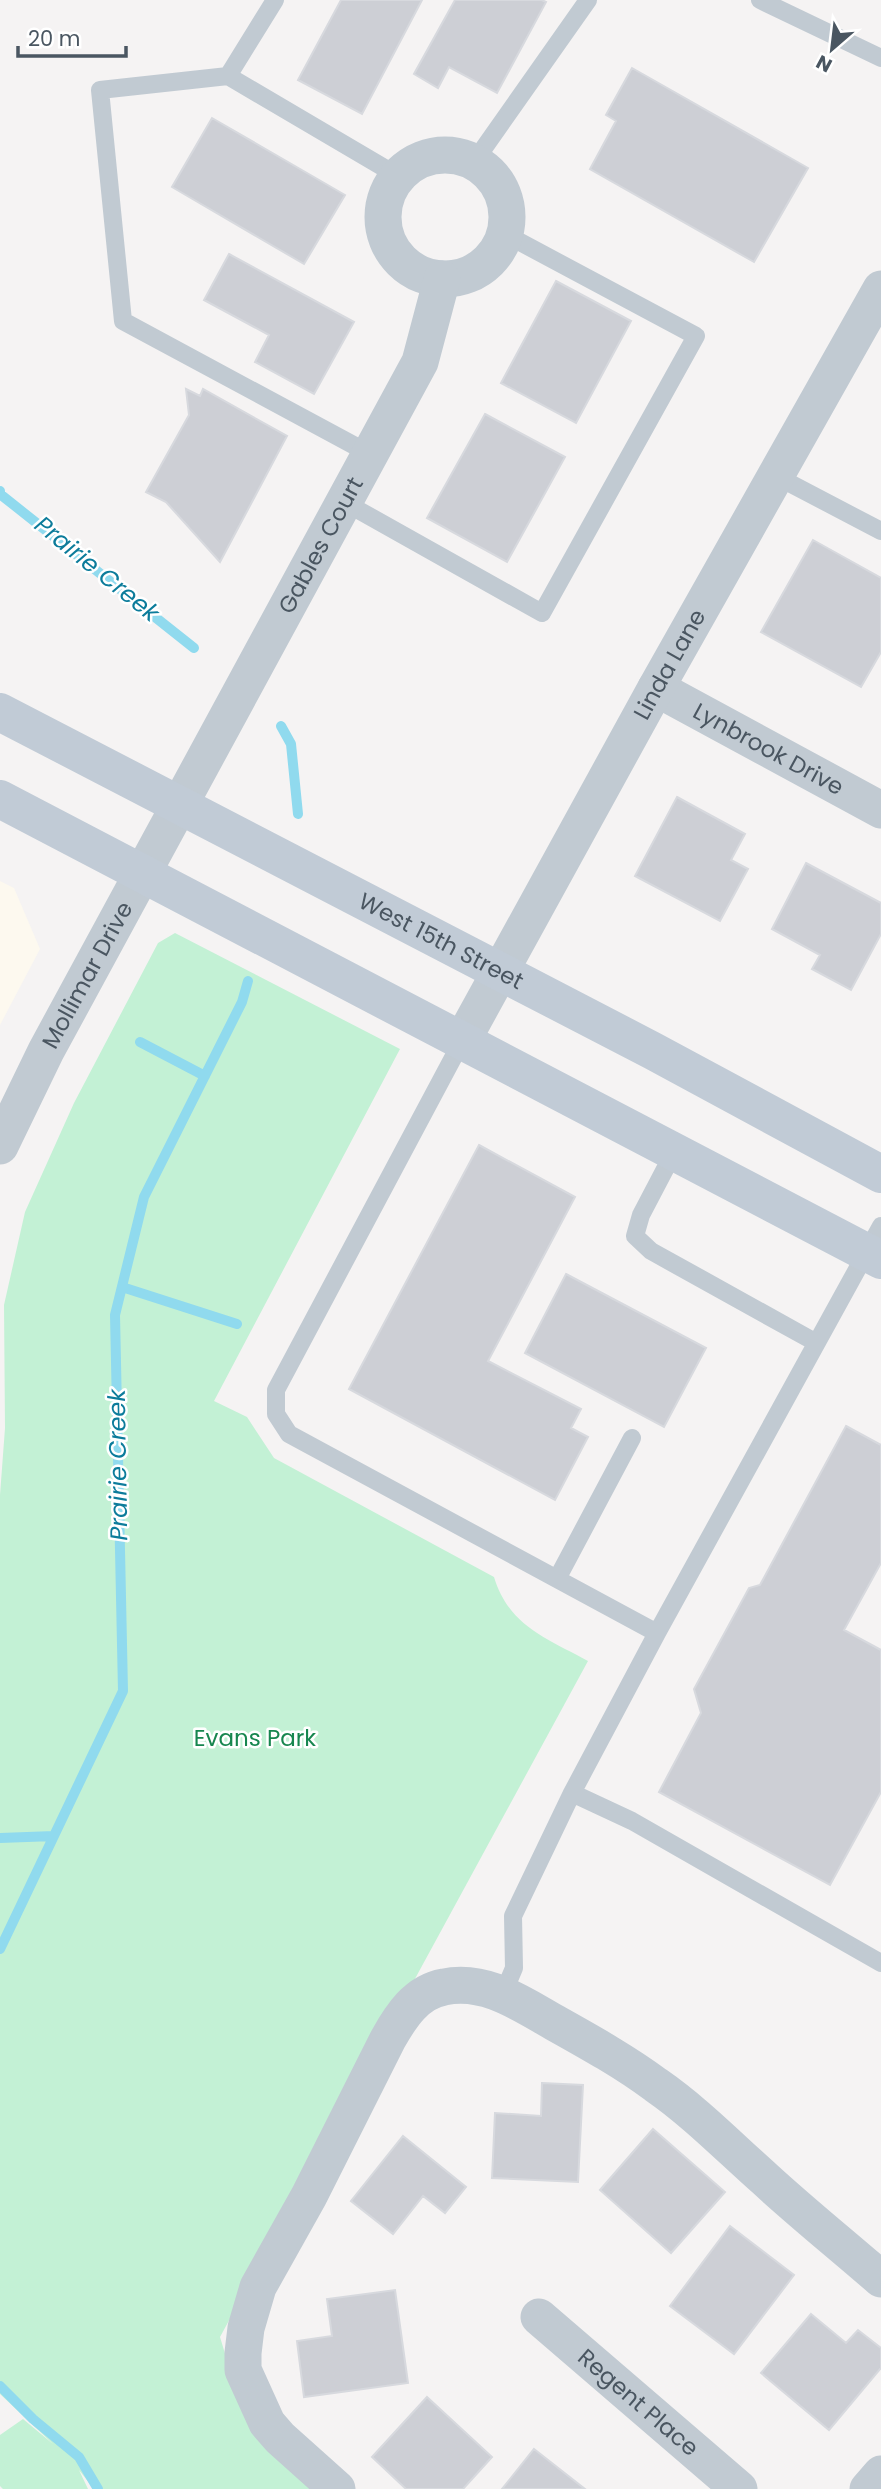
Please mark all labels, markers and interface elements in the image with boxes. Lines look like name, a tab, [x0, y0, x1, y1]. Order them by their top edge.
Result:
scale bar	[18, 14, 126, 58]
north arrow	[797, 14, 867, 84]
text: 20 m	[28, 24, 81, 53]
text: N	[812, 48, 837, 79]
street label: Gables Court	[270, 471, 371, 619]
water label: Prairie Creek	[28, 508, 168, 630]
street label: Linda Lane	[626, 603, 713, 725]
street label: Lynbrook Drive	[688, 695, 850, 803]
street label: West 15th Street	[353, 885, 529, 997]
street label: Mollimar Drive	[34, 896, 140, 1054]
water label: Prairie Creek	[100, 1387, 135, 1541]
park label: Evans Park	[194, 1722, 316, 1754]
street label: Regent Place	[571, 2341, 706, 2463]

